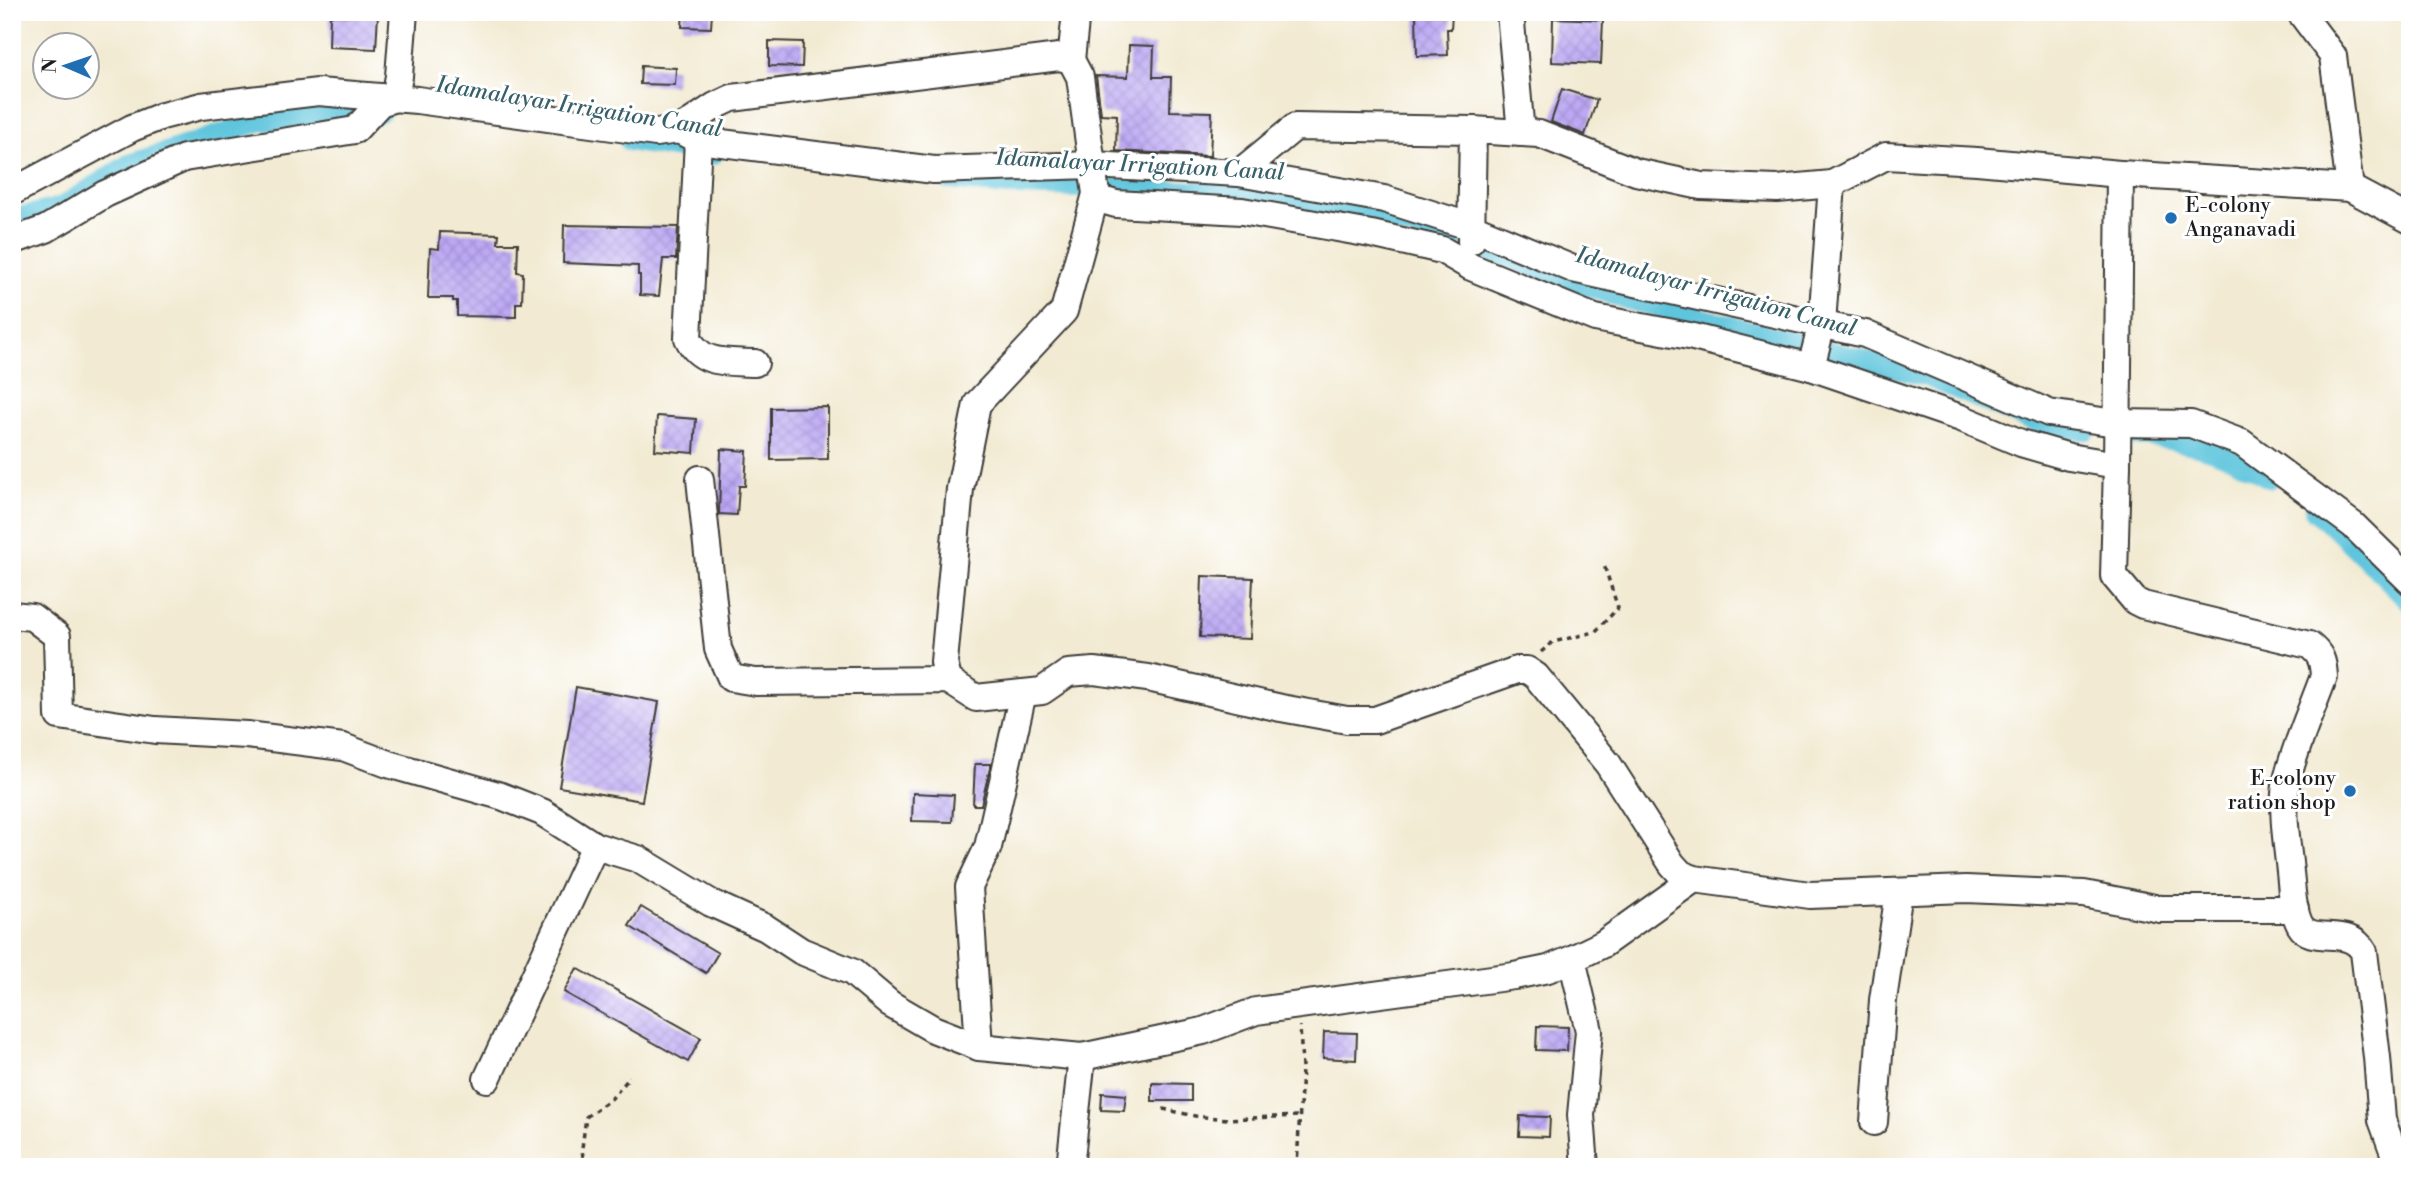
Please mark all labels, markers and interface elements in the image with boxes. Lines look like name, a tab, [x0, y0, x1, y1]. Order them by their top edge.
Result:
north arrow	[32, 32, 102, 102]
text: N	[38, 58, 62, 73]
water label: Idamalayar Irrigation Canal	[433, 70, 725, 144]
water label: Idamalayar Irrigation Canal	[994, 143, 1286, 187]
place label: E-colony Anganavadi	[2184, 193, 2296, 243]
marker: E-colony Anganavadi	[2163, 210, 2179, 226]
water label: Idamalayar Irrigation Canal	[1572, 241, 1860, 343]
place label: E-colony ration shop	[2228, 766, 2337, 816]
marker: E-colony ration shop	[2342, 783, 2358, 799]

